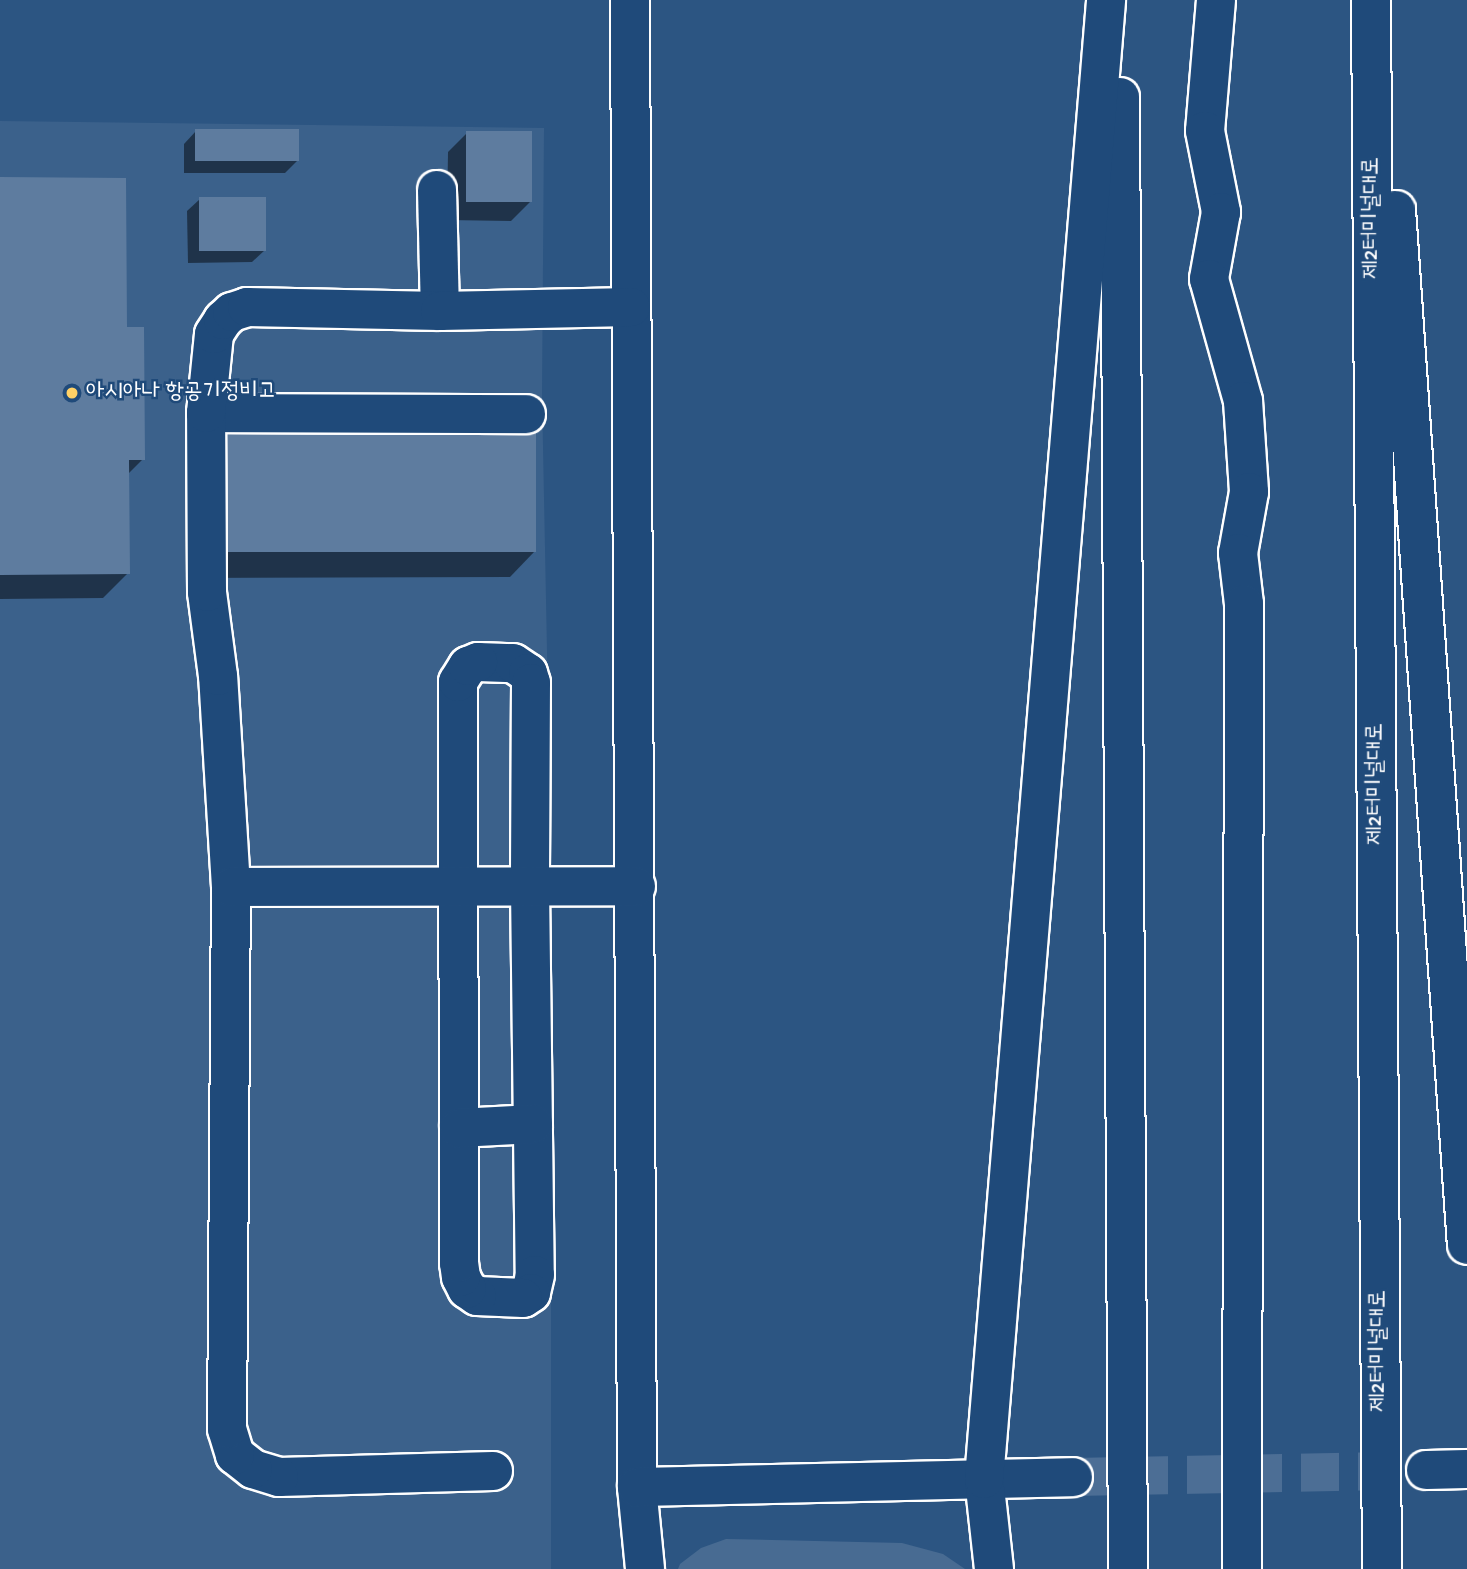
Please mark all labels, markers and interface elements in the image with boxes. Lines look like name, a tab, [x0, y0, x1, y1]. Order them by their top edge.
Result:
street label: 제2터미널대로	[1359, 157, 1387, 279]
place label: 아시아나 항공기정비고	[86, 379, 277, 407]
marker: 아시아나 항공기정비고	[64, 385, 80, 401]
street label: 제2터미널대로	[1363, 723, 1391, 845]
street label: 제2터미널대로	[1366, 1290, 1394, 1412]

